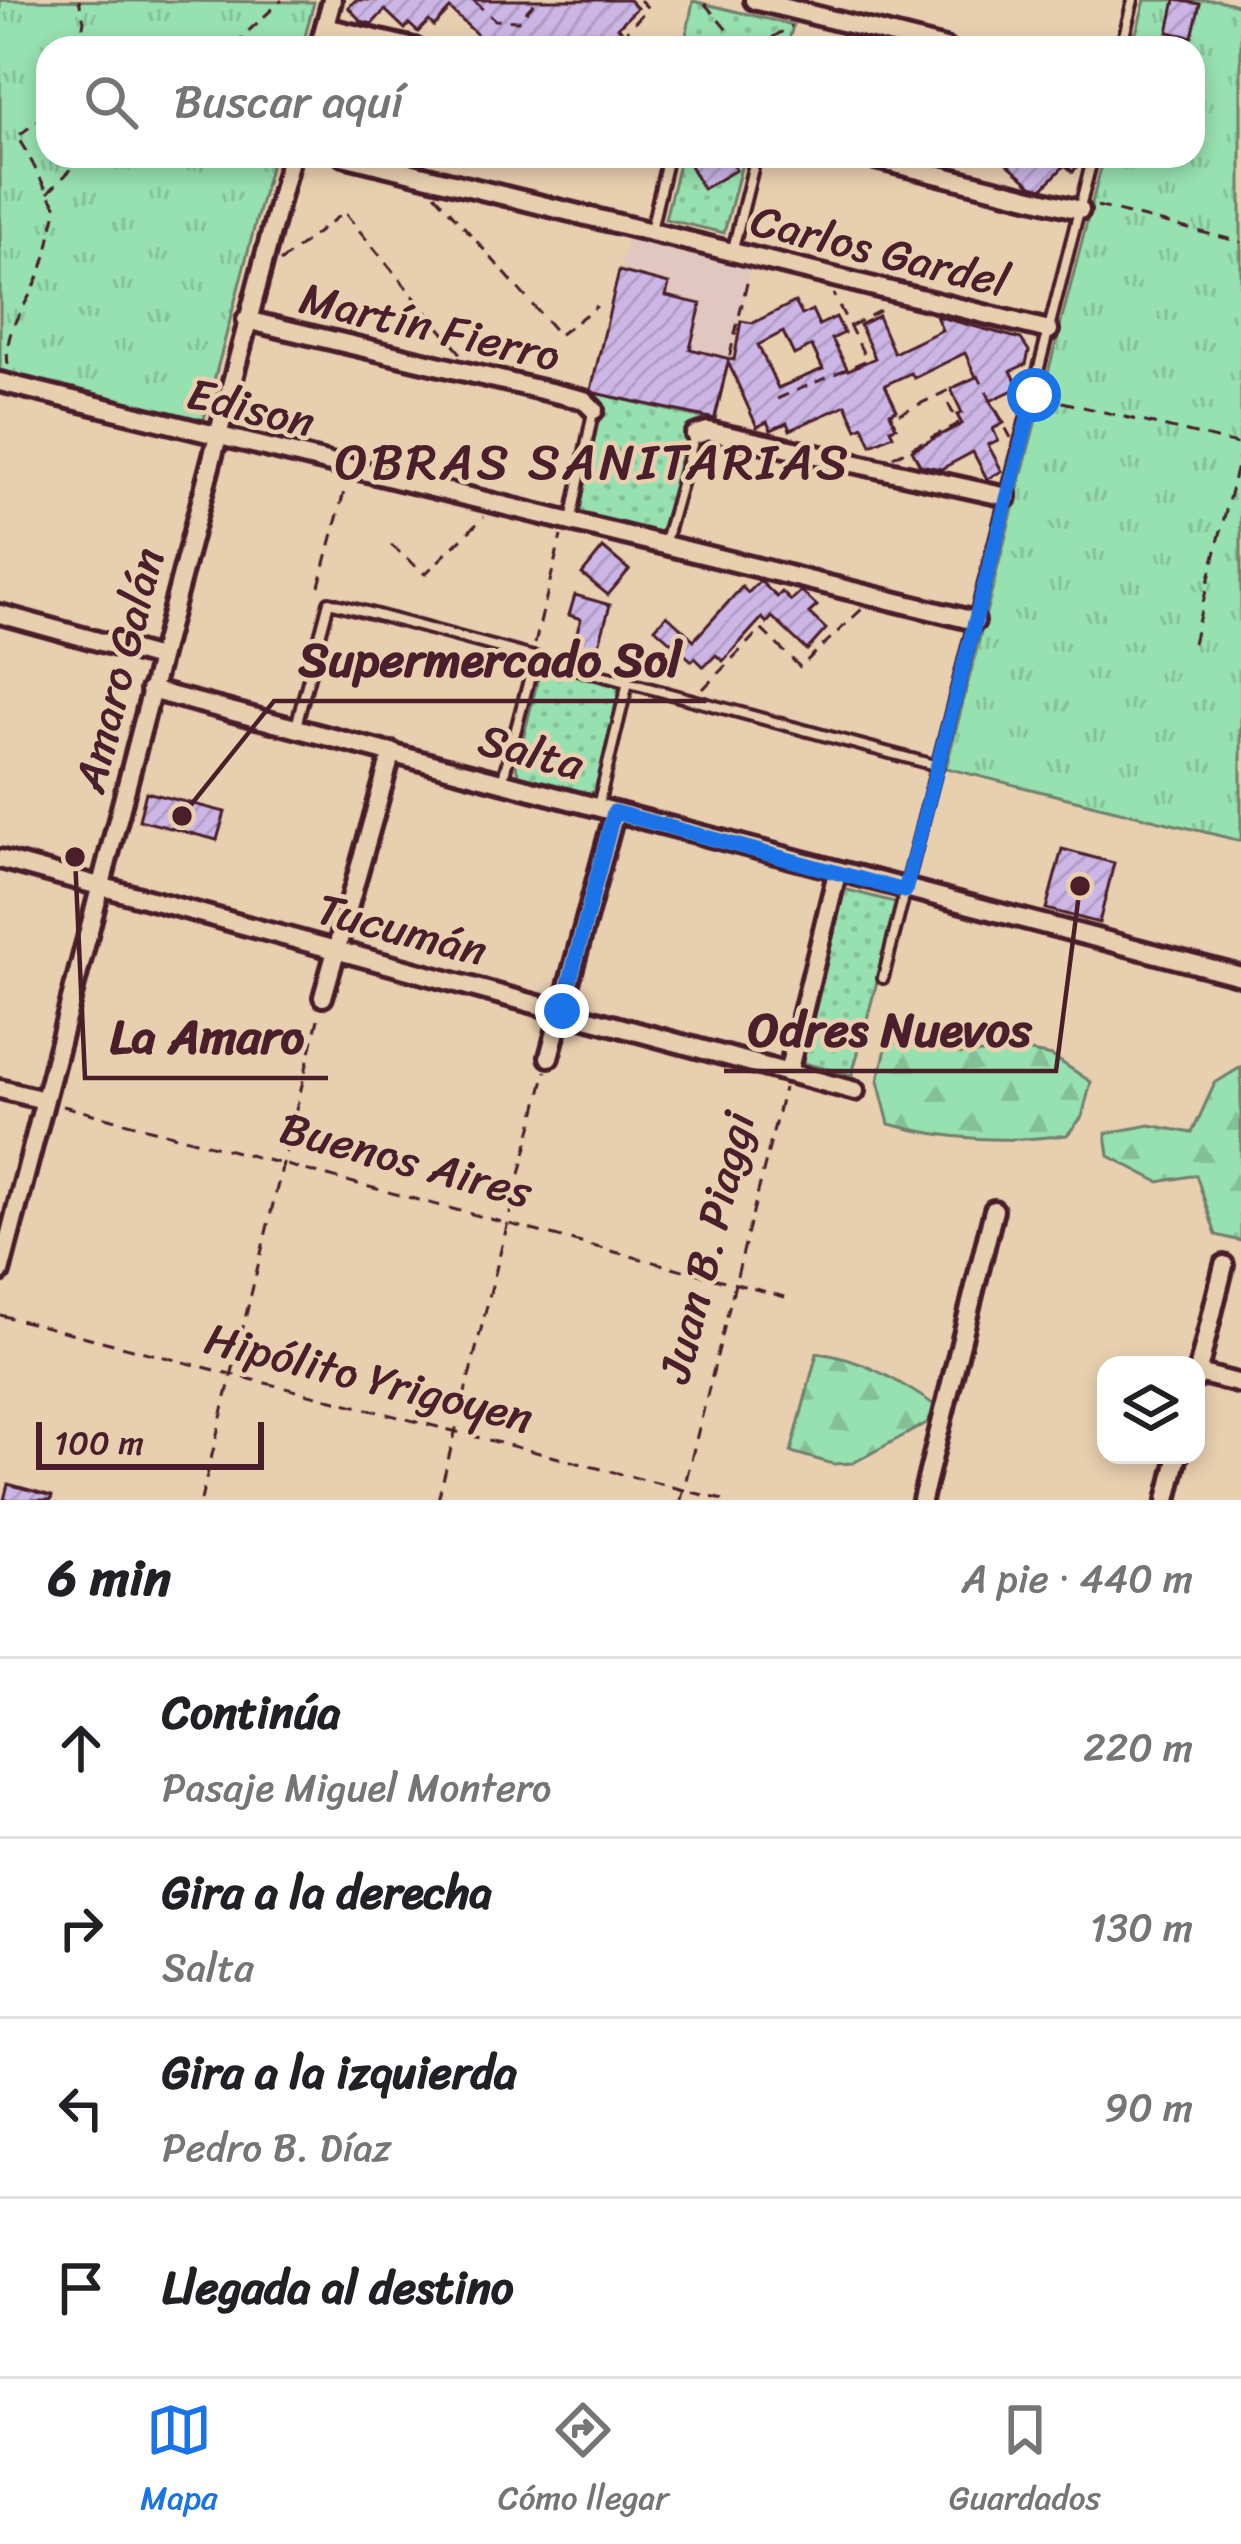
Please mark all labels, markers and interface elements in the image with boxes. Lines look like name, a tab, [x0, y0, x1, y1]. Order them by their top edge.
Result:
search box	[36, 36, 1205, 168]
text: Buscar aquí	[174, 62, 403, 142]
icon: search	[78, 69, 144, 135]
street label: Carlos Gardel	[742, 180, 1019, 322]
street label: Martín Fierro	[292, 258, 568, 396]
street label: Edison	[179, 354, 323, 462]
route start	[1007, 368, 1061, 422]
district label: OBRAS SANITARIAS	[335, 417, 851, 507]
street label: Amaro Galán	[50, 539, 188, 802]
callout: Supermercado Sol	[274, 617, 706, 701]
text: Supermercado Sol	[297, 617, 684, 702]
street label: Salta	[469, 700, 593, 804]
street label: Tucumán	[308, 869, 496, 991]
route end	[535, 984, 589, 1038]
callout: Odres Nuevos	[724, 987, 1056, 1071]
text: Odres Nuevos	[748, 987, 1033, 1072]
callout: La Amaro	[85, 994, 328, 1078]
text: La Amaro	[110, 994, 305, 1079]
street label: Buenos Aires	[271, 1088, 542, 1232]
street label: Juan B. Piaggi	[634, 1102, 780, 1393]
street label: Hipólito Yrigoyen	[196, 1299, 542, 1457]
map controls	[1097, 1356, 1205, 1464]
button: layers	[1097, 1356, 1205, 1464]
text: 100 m	[54, 1414, 144, 1472]
scale bar	[36, 1416, 264, 1469]
text: 6 min	[48, 1533, 171, 1623]
text: A pie · 440 m	[962, 1544, 1193, 1613]
text: Continúa	[162, 1673, 340, 1753]
text: 220 m	[1083, 1713, 1193, 1782]
icon: ahead	[48, 1715, 114, 1781]
text: Pasaje Miguel Montero	[162, 1753, 551, 1822]
text: Gira a la derecha	[162, 1853, 492, 1933]
text: 130 m	[1090, 1893, 1193, 1962]
icon: right	[48, 1895, 114, 1961]
text: Salta	[162, 1933, 254, 2002]
text: Gira a la izquierda	[162, 2033, 517, 2113]
text: 90 m	[1104, 2073, 1193, 2142]
icon: left	[48, 2075, 114, 2141]
text: Pedro B. Díaz	[162, 2113, 391, 2182]
text: Llegada al destino	[162, 2248, 514, 2328]
icon: arrive	[48, 2255, 114, 2321]
tab: Mapa	[140, 2397, 218, 2527]
tab: Cómo llegar	[498, 2397, 669, 2527]
tab: Guardados	[949, 2397, 1101, 2527]

